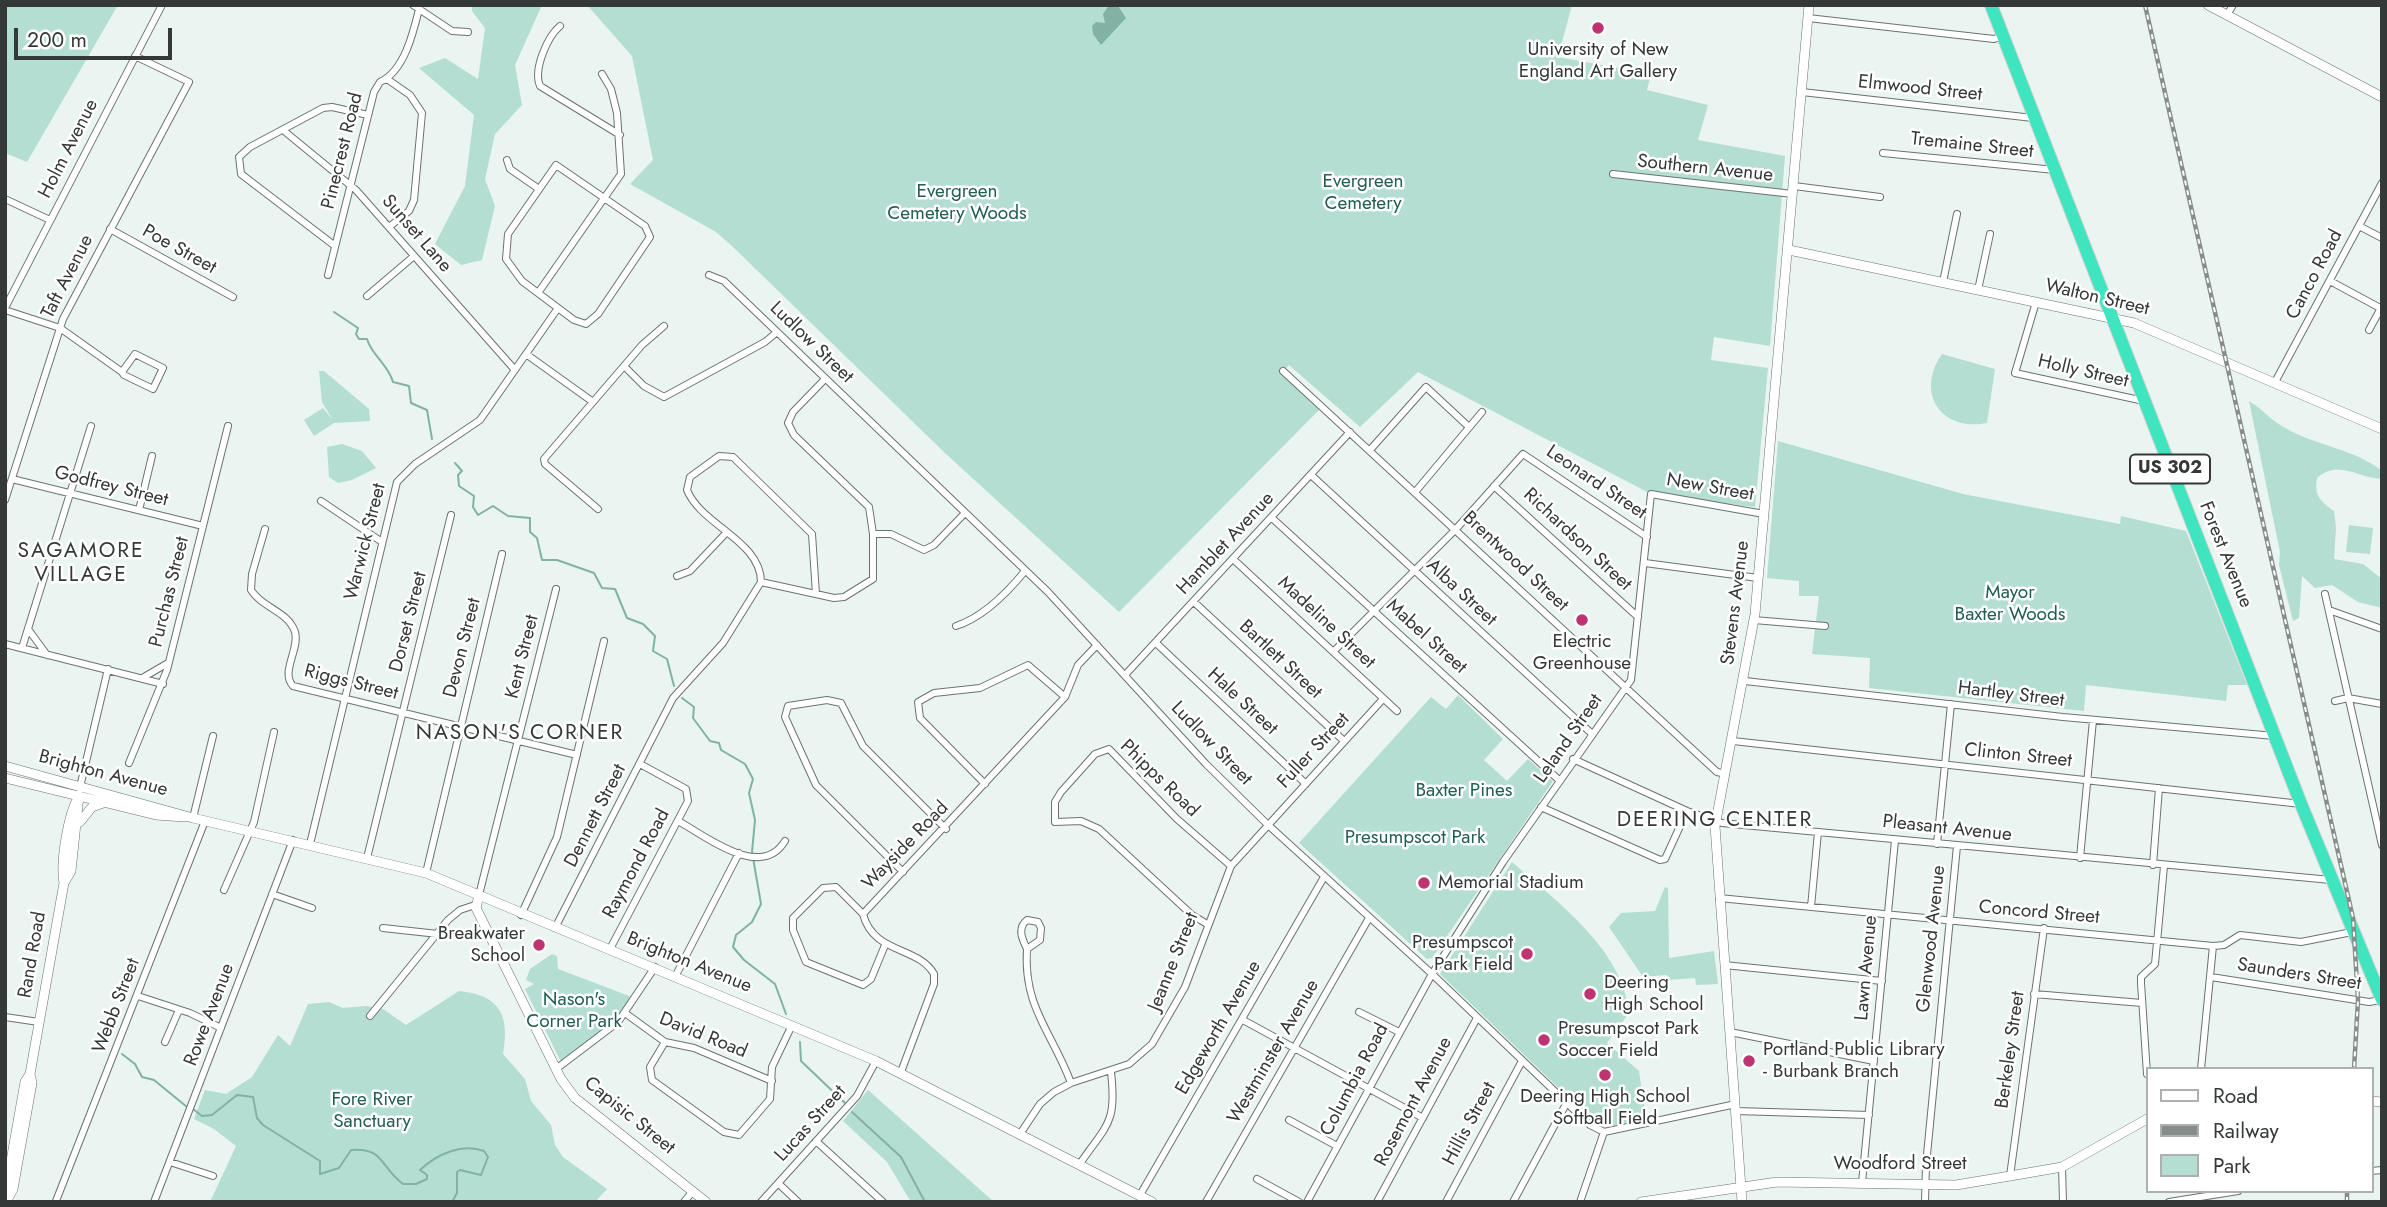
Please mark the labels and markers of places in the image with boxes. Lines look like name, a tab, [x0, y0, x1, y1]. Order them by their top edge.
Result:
marker: University of New England Art Gallery	[1590, 20, 1606, 36]
place label: University of New England Art Gallery	[1519, 39, 1677, 83]
marker: Electric Greenhouse	[1574, 612, 1590, 628]
place label: Electric Greenhouse	[1533, 631, 1631, 675]
place label: Memorial Stadium	[1438, 872, 1584, 894]
marker: Memorial Stadium	[1416, 875, 1432, 891]
place label: Breakwater School	[438, 923, 525, 967]
place label: Presumpscot Park Field	[1412, 932, 1513, 976]
marker: Breakwater School	[531, 937, 547, 953]
marker: Presumpscot Park Field	[1519, 946, 1535, 962]
place label: Deering High School	[1604, 972, 1704, 1016]
marker: Deering High School	[1582, 986, 1598, 1002]
place label: Presumpscot Park Soccer Field	[1558, 1018, 1699, 1062]
marker: Presumpscot Park Soccer Field	[1536, 1032, 1552, 1048]
place label: Portland Public Library - Burbank Branch	[1763, 1039, 1945, 1083]
marker: Portland Public Library - Burbank Branch	[1741, 1053, 1757, 1069]
marker: Deering High School Softball Field	[1597, 1067, 1613, 1083]
place label: Deering High School Softball Field	[1520, 1086, 1690, 1130]

